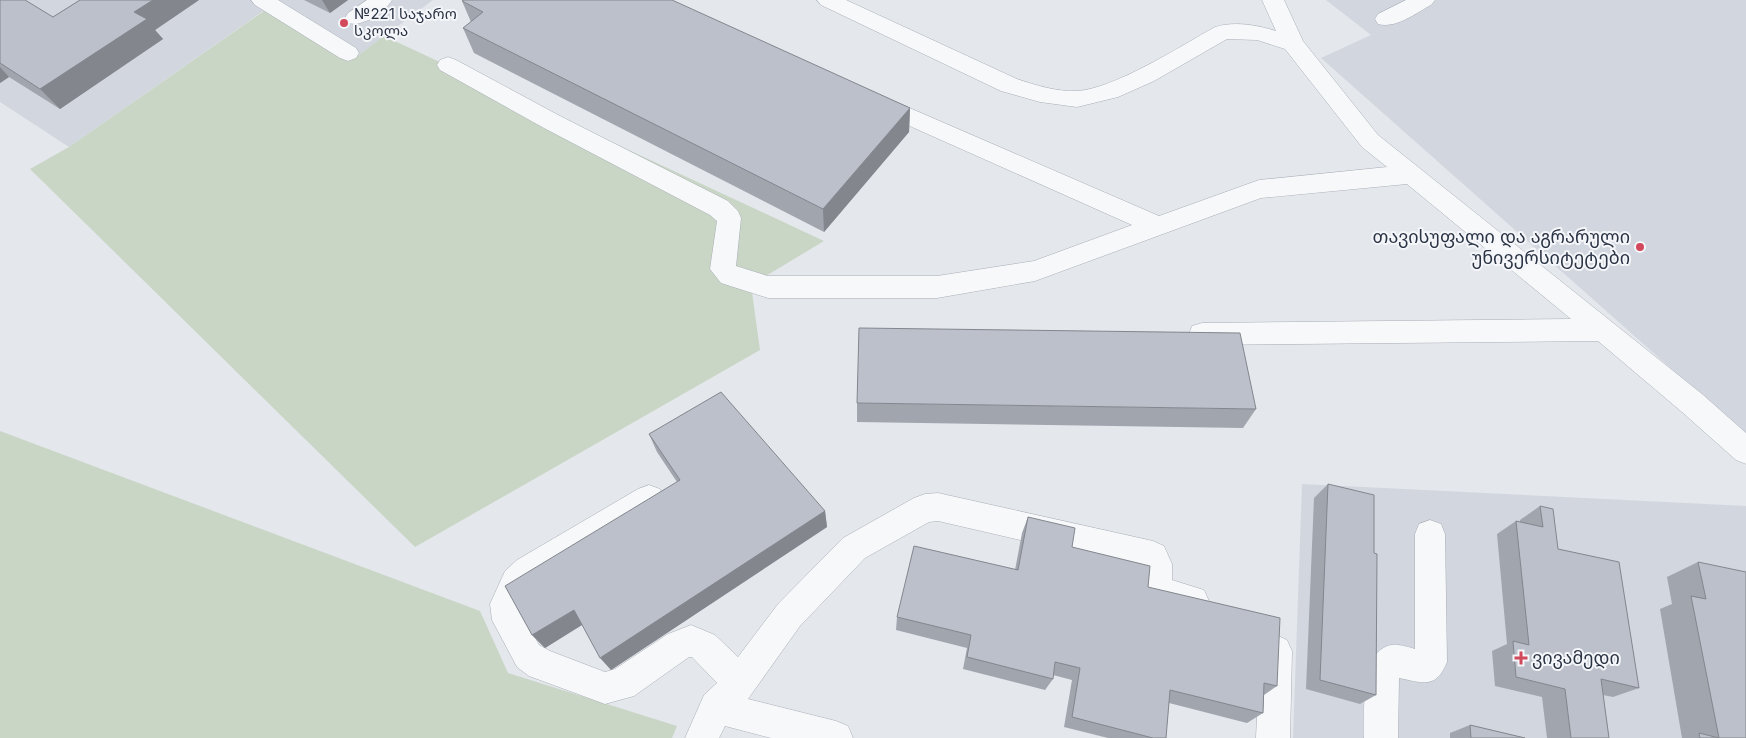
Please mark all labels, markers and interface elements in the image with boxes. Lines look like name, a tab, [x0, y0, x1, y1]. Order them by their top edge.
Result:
place label: №221 საჯარო სკოლა	[354, 4, 457, 40]
marker: №221 საჯარო სკოლა	[338, 17, 350, 29]
place label: თავისუფალი და აგრარული უნივერსიტეტები	[1373, 226, 1630, 269]
marker: თავისუფალი და აგრარული უნივერსიტეტები	[1634, 241, 1646, 253]
place label: ვივამედი	[1532, 647, 1620, 669]
marker: ვივამედი	[1514, 651, 1528, 665]

